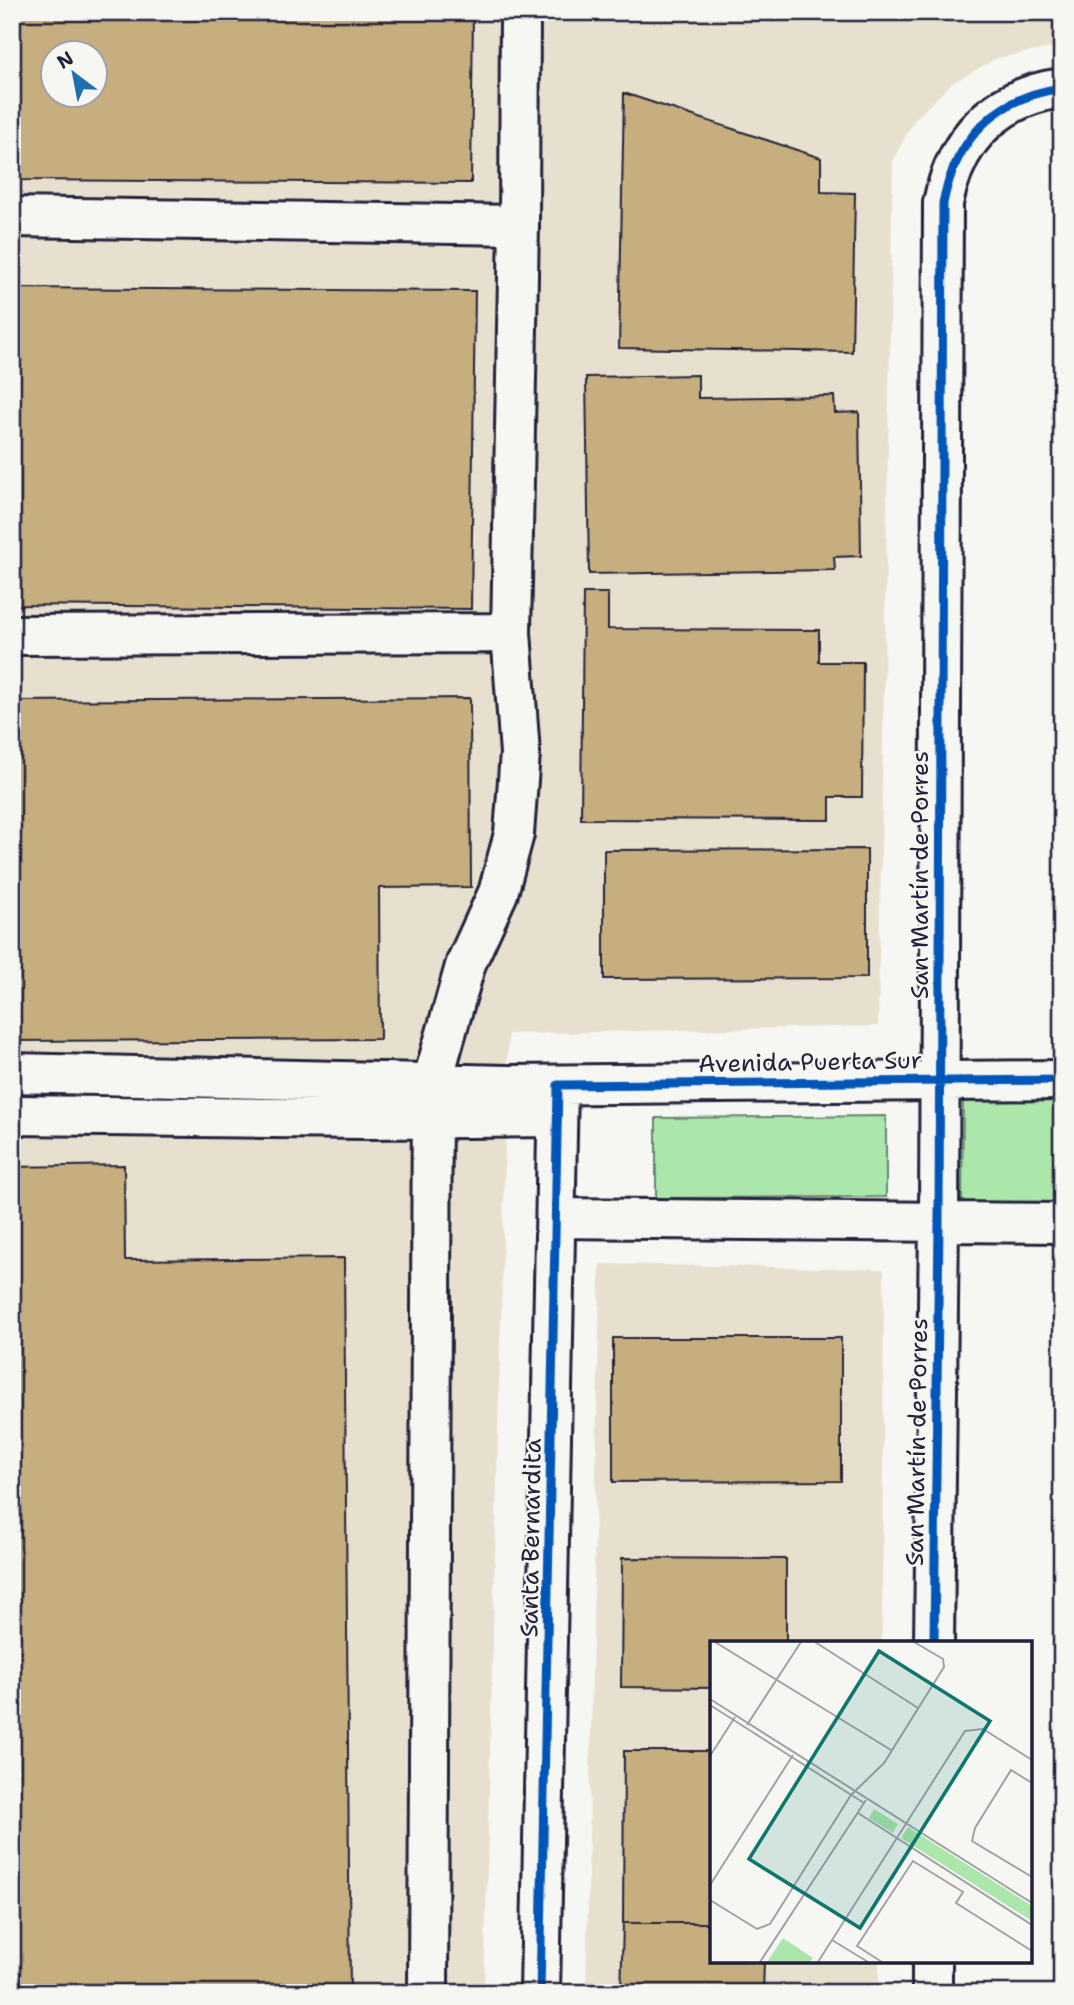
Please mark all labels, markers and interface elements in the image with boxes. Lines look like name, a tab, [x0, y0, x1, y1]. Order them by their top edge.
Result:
north arrow	[38, 38, 108, 108]
text: N	[52, 45, 78, 75]
street label: San Martín de Porres	[904, 751, 936, 999]
street label: Avenida Puerta Sur	[698, 1044, 922, 1080]
street label: San Martín de Porres	[899, 1318, 935, 1566]
street label: Santa Bernardita	[513, 1438, 549, 1638]
inset map	[710, 1641, 1032, 1963]

